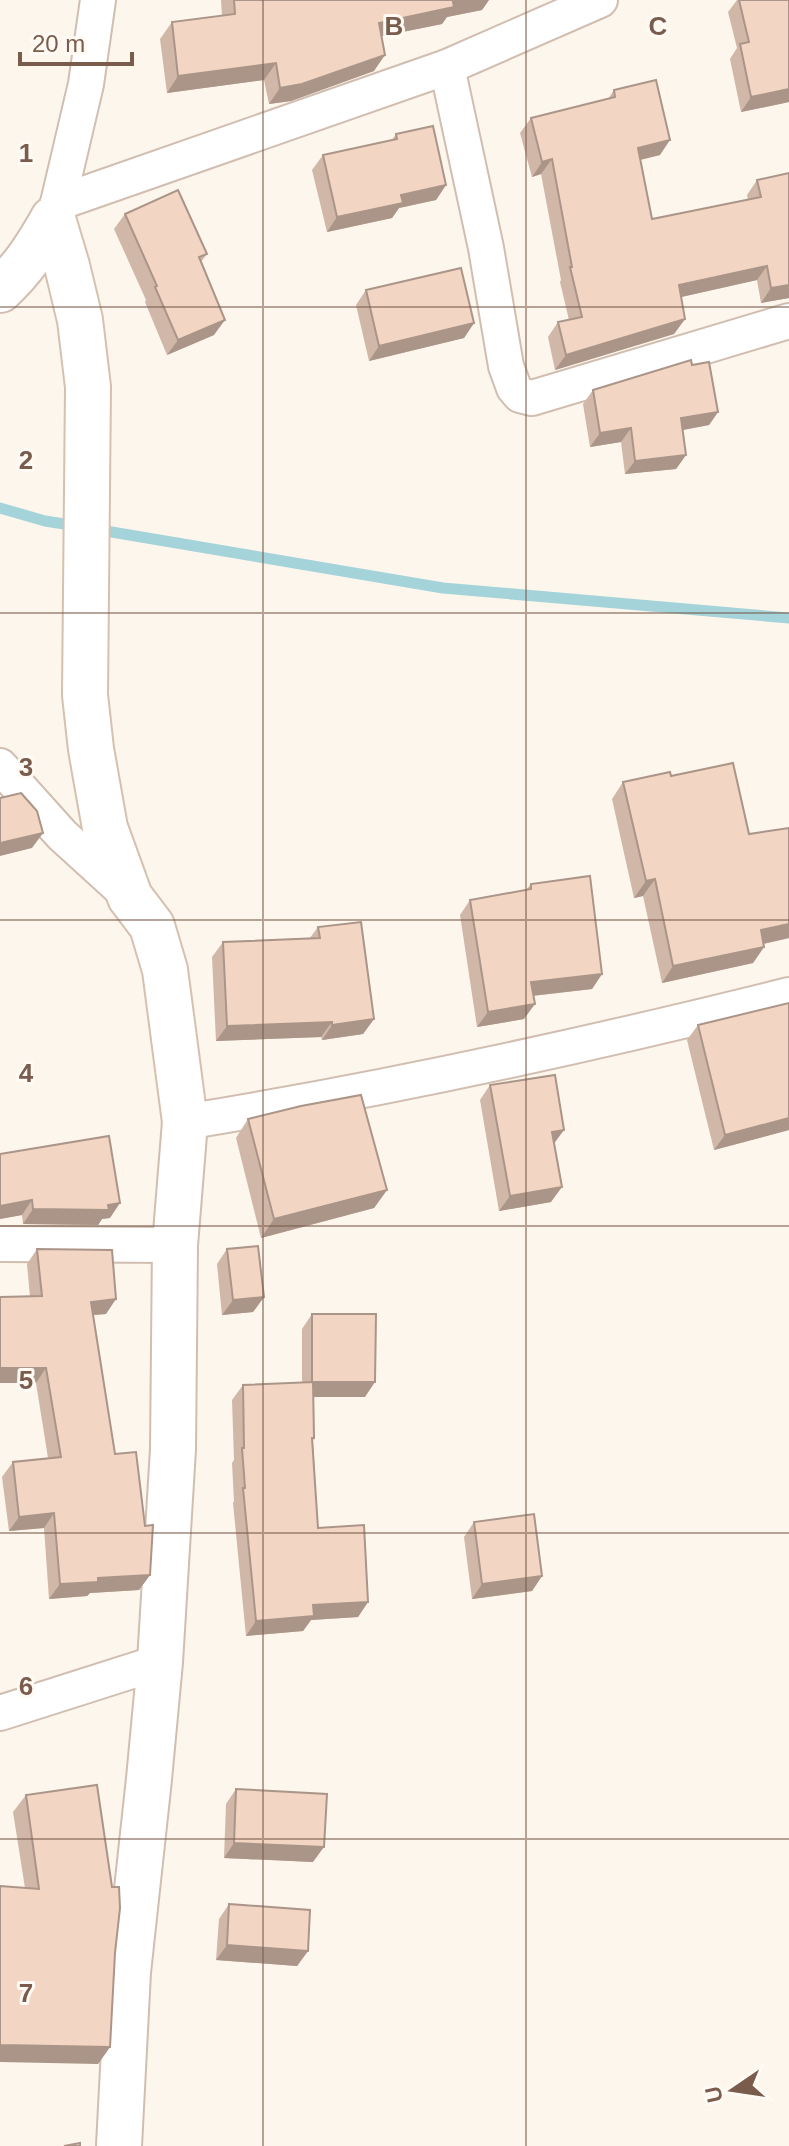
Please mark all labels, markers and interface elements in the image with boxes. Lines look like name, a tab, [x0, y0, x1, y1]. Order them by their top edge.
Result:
text: B	[385, 11, 403, 41]
text: C	[649, 11, 668, 41]
scale bar	[20, 16, 132, 66]
text: 20 m	[32, 30, 85, 57]
text: 1	[19, 138, 33, 168]
text: 2	[19, 445, 33, 475]
text: 3	[19, 752, 33, 782]
text: 4	[19, 1058, 34, 1088]
text: 5	[19, 1365, 33, 1395]
text: 6	[19, 1671, 33, 1701]
text: 7	[19, 1978, 33, 2008]
north arrow	[693, 2050, 773, 2130]
text: U	[700, 2084, 728, 2105]

